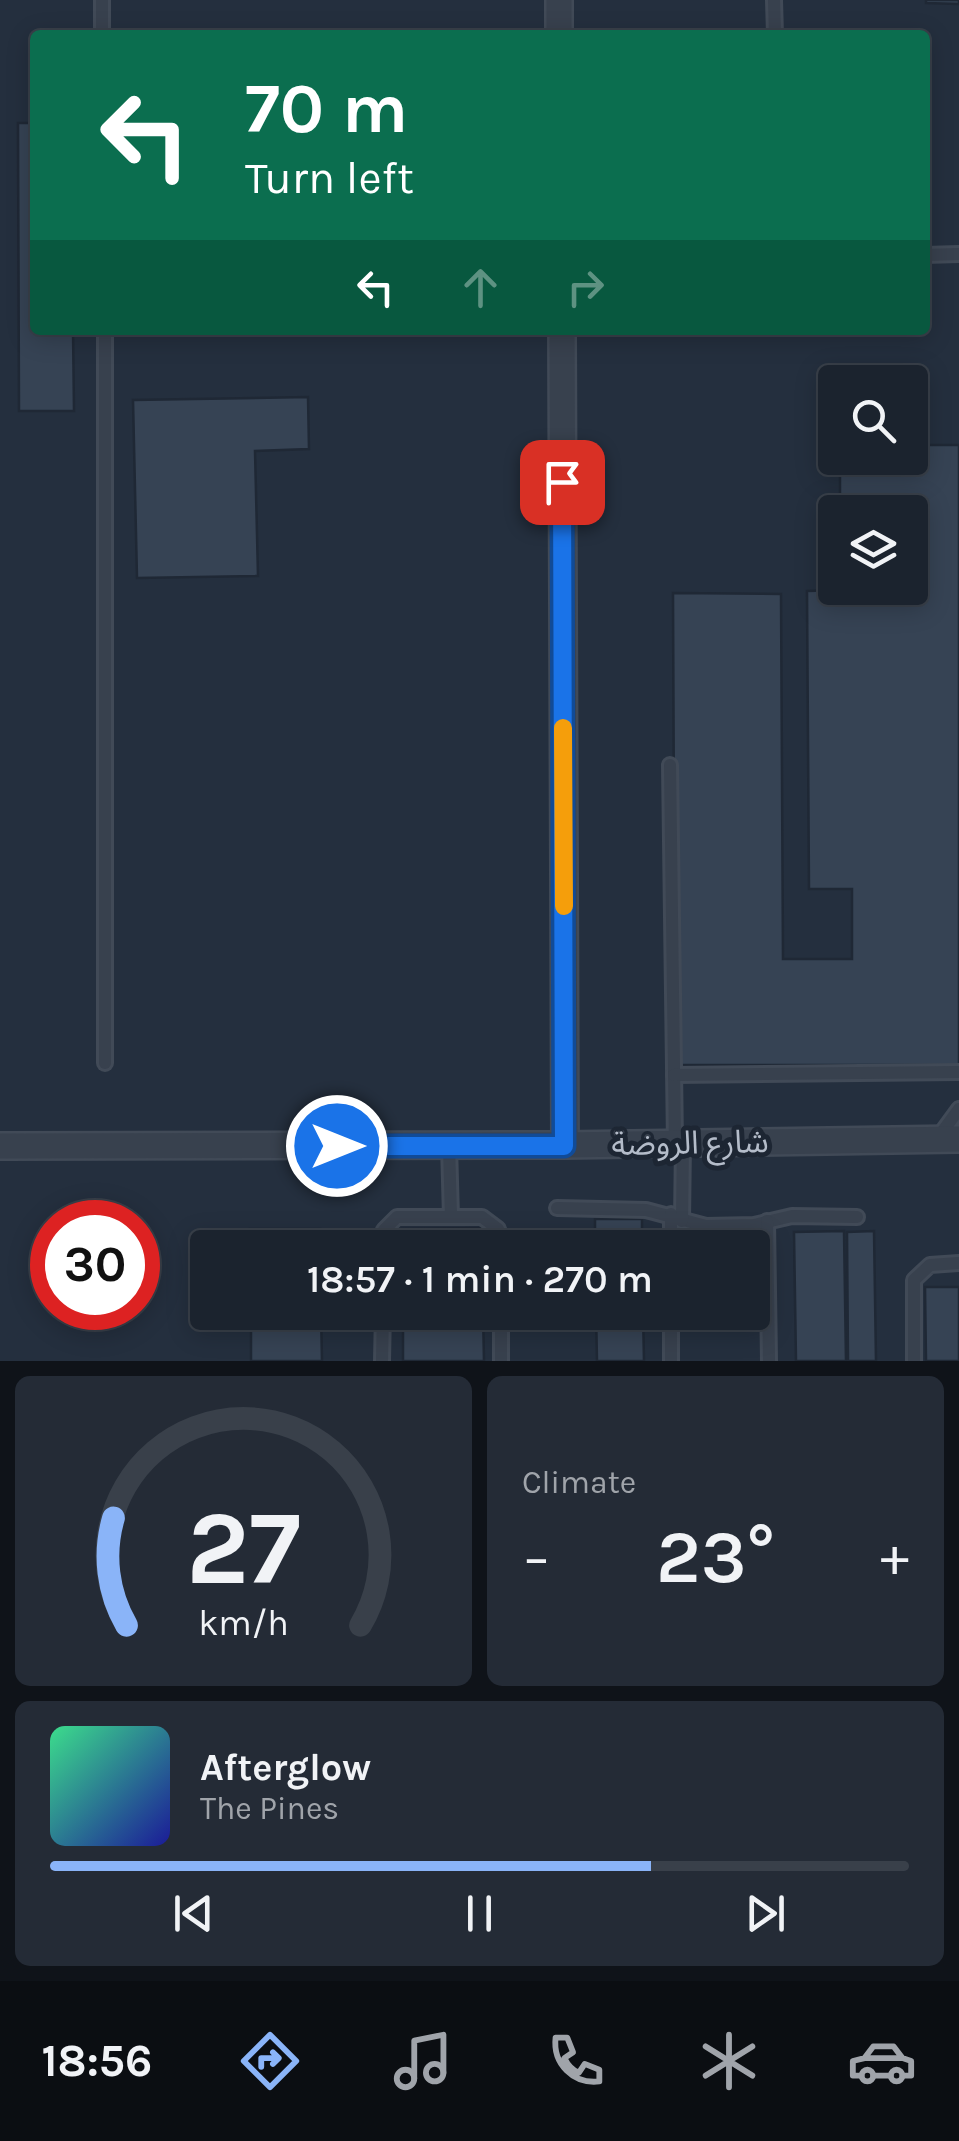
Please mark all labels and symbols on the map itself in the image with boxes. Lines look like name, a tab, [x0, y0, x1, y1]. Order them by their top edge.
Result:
pin	[520, 440, 605, 525]
position arrow	[285, 1094, 389, 1198]
street label: شارع الروضة	[611, 1123, 769, 1168]
speed limit sign: 30	[30, 1200, 160, 1330]

